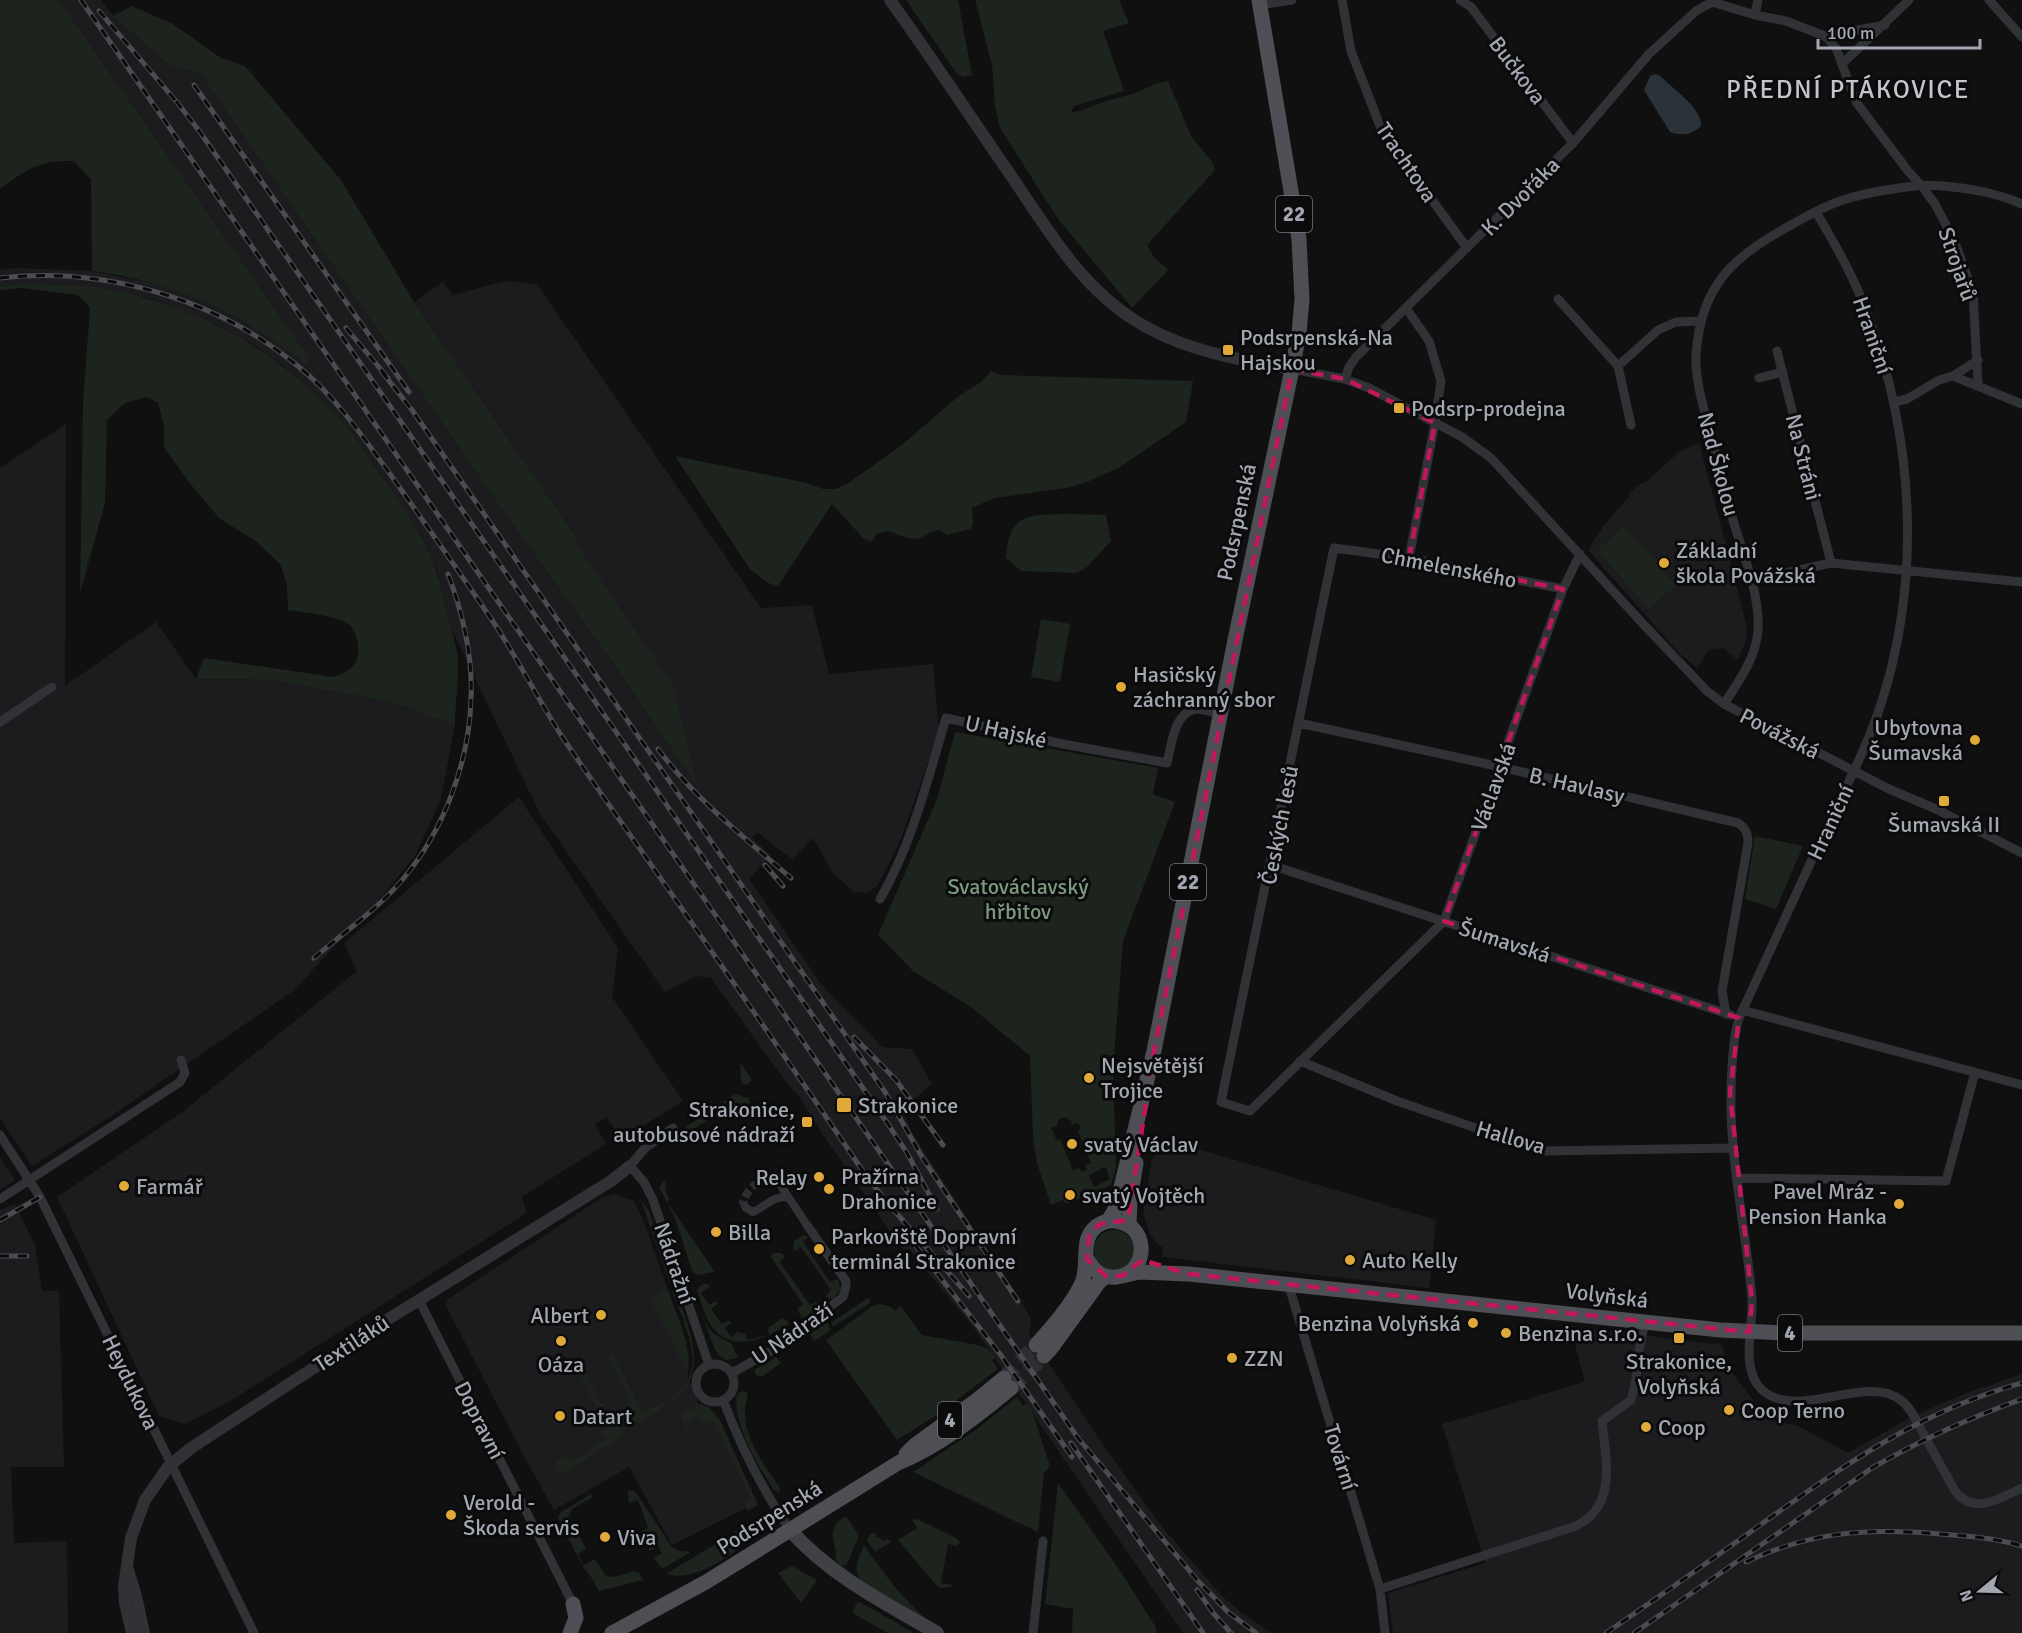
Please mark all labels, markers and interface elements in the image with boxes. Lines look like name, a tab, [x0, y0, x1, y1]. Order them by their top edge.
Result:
scale bar	[1818, 12, 1980, 50]
text: 100 m	[1827, 22, 1874, 44]
street label: Bučkova	[1483, 31, 1552, 110]
district label: PŘEDNÍ PTÁKOVICE	[1726, 74, 1970, 106]
street label: Trachtova	[1370, 117, 1443, 208]
street label: K. Dvořáka	[1475, 151, 1565, 241]
road number: 22	[1276, 196, 1312, 232]
street label: Strojařů	[1932, 224, 1983, 305]
street label: Hraniční	[1847, 293, 1898, 378]
place label: Podsrpenská-Na Hajskou	[1240, 324, 1393, 376]
marker: Podsrpenská-Na Hajskou	[1221, 343, 1235, 357]
place label: Podsrp-prodejna	[1411, 395, 1566, 422]
marker: Podsrp-prodejna	[1392, 401, 1406, 415]
street label: Nad Školou	[1692, 409, 1745, 519]
street label: Na Stráni	[1780, 411, 1827, 503]
street label: Podsrpenská	[1211, 461, 1262, 583]
place label: Základní škola Povážská	[1676, 537, 1816, 589]
street label: Chmelenského	[1379, 541, 1519, 594]
marker: Základní škola Povážská	[1657, 556, 1671, 570]
place label: Hasičský záchranný sbor	[1133, 661, 1275, 713]
marker: Hasičský záchranný sbor	[1114, 680, 1128, 694]
street label: Povážská	[1735, 702, 1824, 765]
street label: U Hajské	[962, 709, 1049, 754]
place label: Ubytovna Šumavská	[1869, 714, 1963, 766]
marker: Ubytovna Šumavská	[1968, 733, 1982, 747]
street label: Václavská	[1465, 739, 1522, 835]
street label: B. Havlasy	[1527, 761, 1628, 810]
street label: Českých lesů	[1255, 763, 1304, 887]
street label: Hraniční	[1801, 780, 1860, 864]
marker: Šumavská II	[1937, 794, 1951, 808]
place label: Šumavská II	[1888, 811, 2000, 838]
road number: 22	[1170, 864, 1206, 900]
park label: Svatováclavský hřbitov	[947, 873, 1089, 925]
street label: Šumavská	[1456, 914, 1554, 969]
place label: Nejsvětější Trojice	[1101, 1052, 1204, 1104]
marker: Nejsvětější Trojice	[1082, 1071, 1096, 1085]
place label: Strakonice	[858, 1092, 958, 1119]
place label: Strakonice, autobusové nádraží	[613, 1096, 795, 1148]
marker: Strakonice	[835, 1096, 853, 1114]
marker: Strakonice, autobusové nádraží	[800, 1115, 814, 1129]
street label: Hallova	[1473, 1115, 1549, 1160]
place label: svatý Václav	[1084, 1131, 1198, 1158]
marker: svatý Václav	[1065, 1137, 1079, 1151]
place label: Pražírna Drahonice	[841, 1163, 937, 1215]
place label: Relay	[755, 1164, 808, 1191]
marker: Relay	[812, 1170, 826, 1184]
place label: Farmář	[136, 1173, 203, 1200]
place label: Pavel Mráz - Pension Hanka	[1748, 1178, 1887, 1230]
marker: Farmář	[117, 1179, 131, 1193]
marker: Pražírna Drahonice	[822, 1182, 836, 1196]
place label: svatý Vojtěch	[1082, 1182, 1205, 1209]
marker: svatý Vojtěch	[1063, 1188, 1077, 1202]
marker: Pavel Mráz - Pension Hanka	[1892, 1197, 1906, 1211]
street label: Nádražní	[648, 1219, 701, 1308]
place label: Billa	[728, 1219, 771, 1246]
place label: Parkoviště Dopravní terminál Strakonice	[831, 1223, 1017, 1275]
marker: Billa	[709, 1225, 723, 1239]
marker: Parkoviště Dopravní terminál Strakonice	[812, 1242, 826, 1256]
place label: Auto Kelly	[1362, 1247, 1458, 1274]
marker: Auto Kelly	[1343, 1253, 1357, 1267]
street label: Volyňská	[1564, 1277, 1650, 1314]
street label: U Nádraží	[747, 1296, 838, 1370]
place label: Albert	[530, 1302, 589, 1329]
marker: Albert	[594, 1308, 608, 1322]
street label: Textiláků	[309, 1309, 394, 1378]
place label: Benzina Volyňská	[1298, 1310, 1461, 1337]
road number: 4	[1778, 1315, 1802, 1351]
marker: Benzina Volyňská	[1466, 1316, 1480, 1330]
place label: Benzina s.r.o.	[1518, 1320, 1643, 1347]
marker: Benzina s.r.o.	[1499, 1326, 1513, 1340]
street label: Heydukova	[96, 1330, 165, 1434]
marker: Strakonice, Volyňská	[1672, 1331, 1686, 1345]
marker: Oáza	[554, 1334, 568, 1348]
place label: ZZN	[1244, 1345, 1284, 1372]
place label: Strakonice, Volyňská	[1626, 1348, 1732, 1400]
place label: Oáza	[538, 1351, 584, 1378]
marker: ZZN	[1225, 1351, 1239, 1365]
street label: Dopravní	[448, 1377, 511, 1464]
place label: Coop Terno	[1741, 1397, 1845, 1424]
road number: 4	[938, 1402, 962, 1438]
place label: Datart	[572, 1403, 632, 1430]
marker: Coop Terno	[1722, 1403, 1736, 1417]
marker: Datart	[553, 1409, 567, 1423]
place label: Coop	[1658, 1414, 1706, 1441]
marker: Coop	[1639, 1420, 1653, 1434]
street label: Tovární	[1318, 1421, 1363, 1493]
street label: Podsrpenská	[712, 1474, 827, 1560]
place label: Verold - Škoda servis	[463, 1489, 580, 1541]
marker: Verold - Škoda servis	[444, 1508, 458, 1522]
place label: Viva	[617, 1524, 657, 1551]
marker: Viva	[598, 1530, 612, 1544]
north arrow	[1950, 1561, 2010, 1621]
text: N	[1955, 1587, 1978, 1604]

